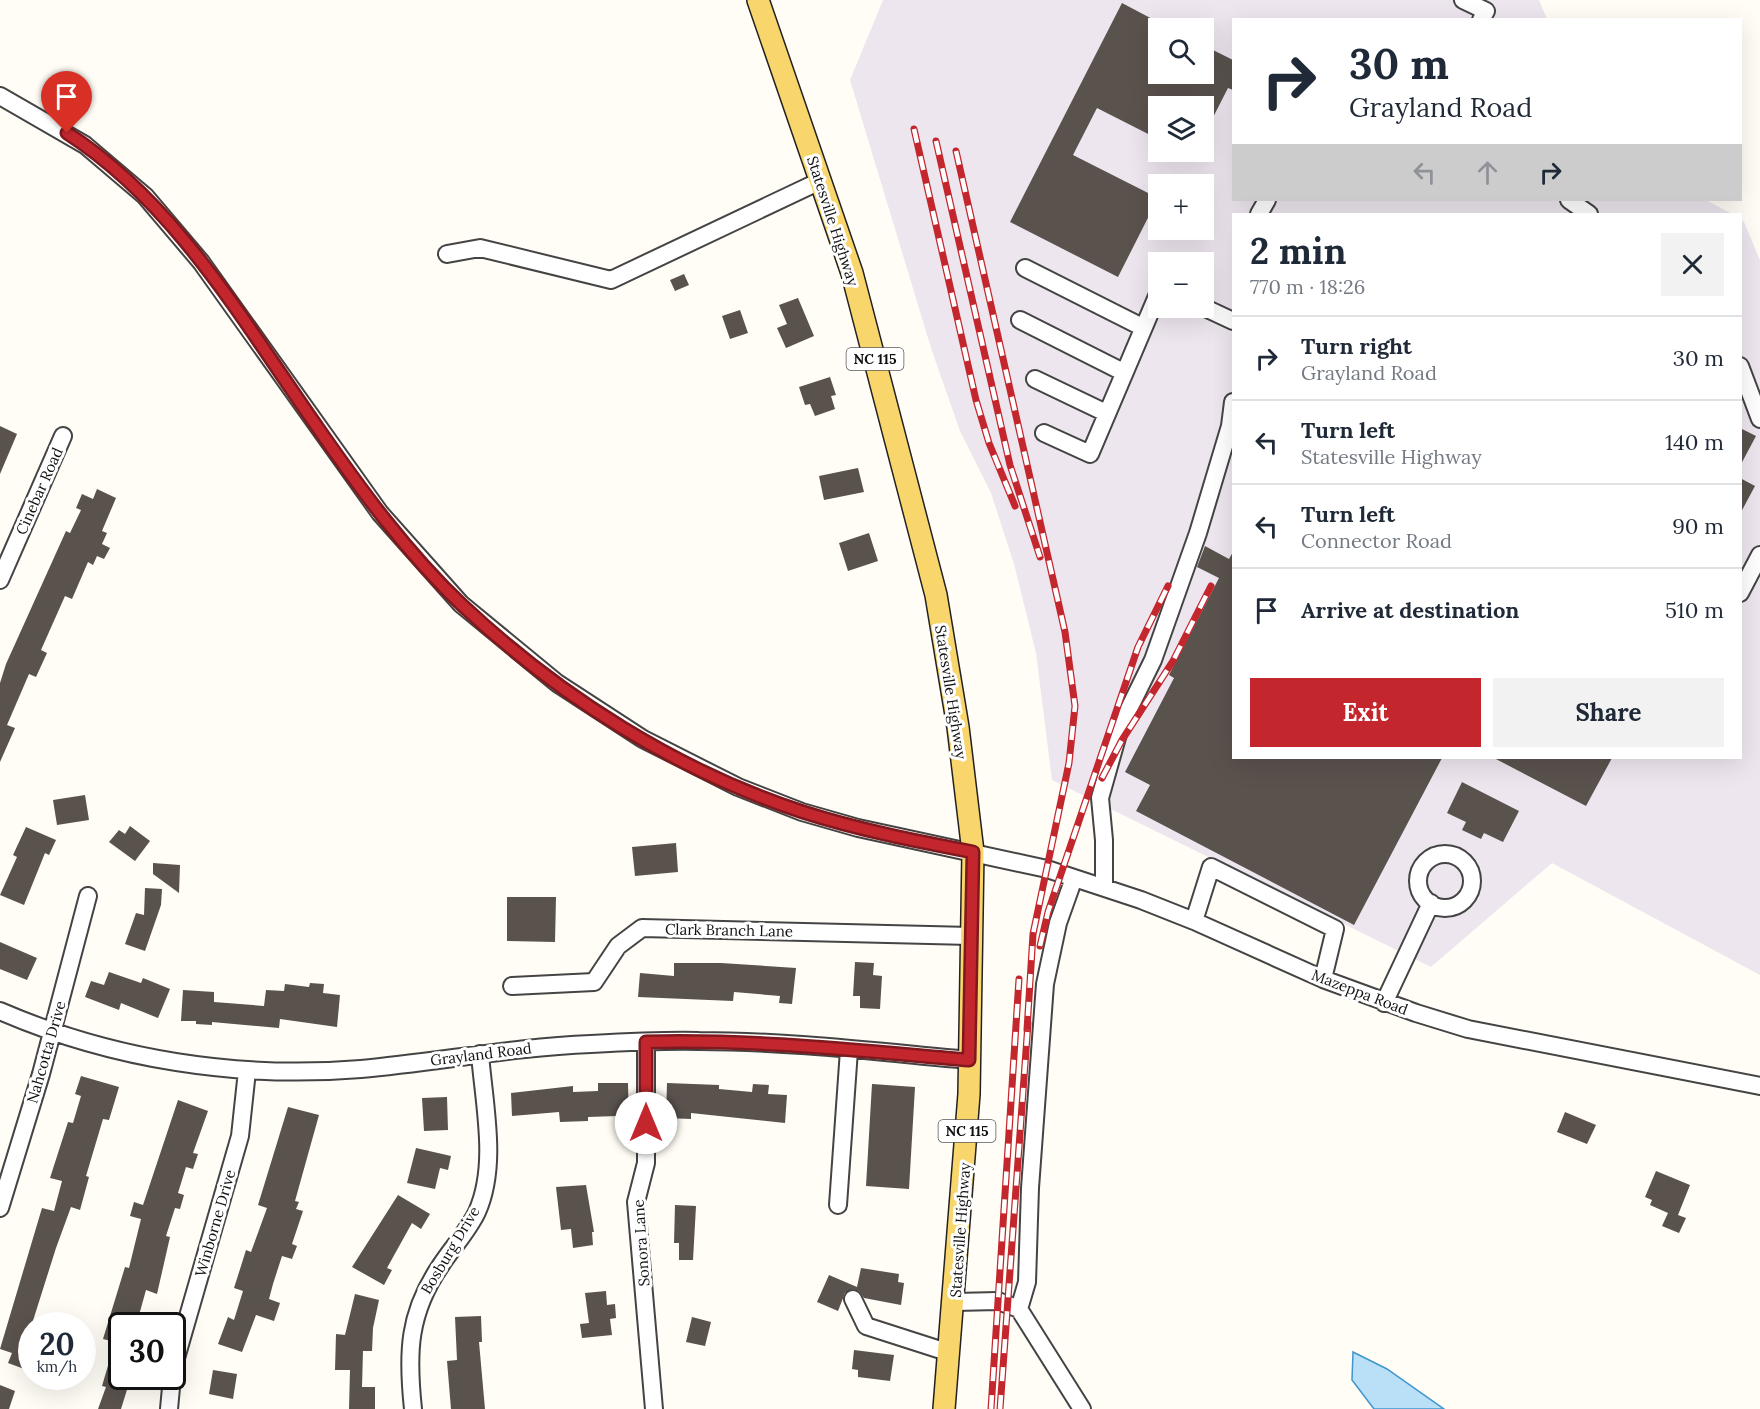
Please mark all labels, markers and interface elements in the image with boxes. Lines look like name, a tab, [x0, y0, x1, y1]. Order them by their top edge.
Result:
map controls	[1148, 18, 1214, 318]
button: search	[1148, 18, 1214, 84]
text: 30 m	[1349, 37, 1449, 91]
icon: right	[1250, 42, 1328, 120]
pin	[41, 71, 92, 133]
icon: arrive	[50, 80, 83, 113]
text: Grayland Road	[1349, 90, 1532, 124]
button: layers	[1148, 96, 1214, 162]
street label: Statesville Highway	[803, 154, 863, 288]
icon: left	[1408, 156, 1441, 189]
icon: ahead	[1471, 156, 1504, 189]
icon: right	[1534, 156, 1567, 189]
button: +	[1148, 174, 1214, 240]
text: 2 min	[1250, 228, 1347, 274]
button: close	[1661, 233, 1724, 296]
button: −	[1148, 252, 1214, 318]
text: 770 m · 18:26	[1250, 274, 1365, 299]
text: Turn right	[1301, 332, 1412, 360]
icon: right	[1250, 342, 1283, 375]
text: 30 m	[1673, 344, 1724, 372]
road number: NC 115	[846, 348, 904, 370]
text: Grayland Road	[1301, 360, 1437, 385]
text: Turn left	[1301, 416, 1395, 444]
icon: left	[1250, 426, 1283, 459]
text: 140 m	[1665, 428, 1724, 456]
street label: Cinebar Road	[11, 444, 67, 538]
text: Statesville Highway	[1301, 444, 1482, 469]
text: Turn left	[1301, 500, 1395, 528]
icon: left	[1250, 510, 1283, 543]
text: 90 m	[1672, 512, 1724, 540]
text: Connector Road	[1301, 528, 1452, 553]
icon: arrive	[1250, 594, 1283, 627]
text: Arrive at destination	[1301, 596, 1519, 624]
text: 510 m	[1665, 596, 1724, 624]
street label: Statesville Highway	[931, 624, 971, 760]
button: Exit	[1250, 678, 1481, 747]
button: Share	[1493, 678, 1724, 747]
street label: Clark Branch Lane	[665, 919, 793, 941]
street label: Mazeppa Road	[1309, 965, 1411, 1019]
street label: Nahcotta Drive	[22, 999, 70, 1105]
street label: Grayland Road	[429, 1038, 533, 1070]
position arrow	[614, 1091, 678, 1155]
road number: NC 115	[938, 1120, 996, 1142]
street label: Statesville Highway	[946, 1162, 974, 1298]
street label: Winborne Drive	[191, 1167, 239, 1279]
street label: Sonora Lane	[628, 1199, 654, 1287]
street label: Bosburg Drive	[416, 1203, 484, 1297]
speed limit sign: 30	[108, 1312, 186, 1390]
text: 20	[39, 1325, 75, 1363]
text: km/h	[37, 1357, 77, 1376]

